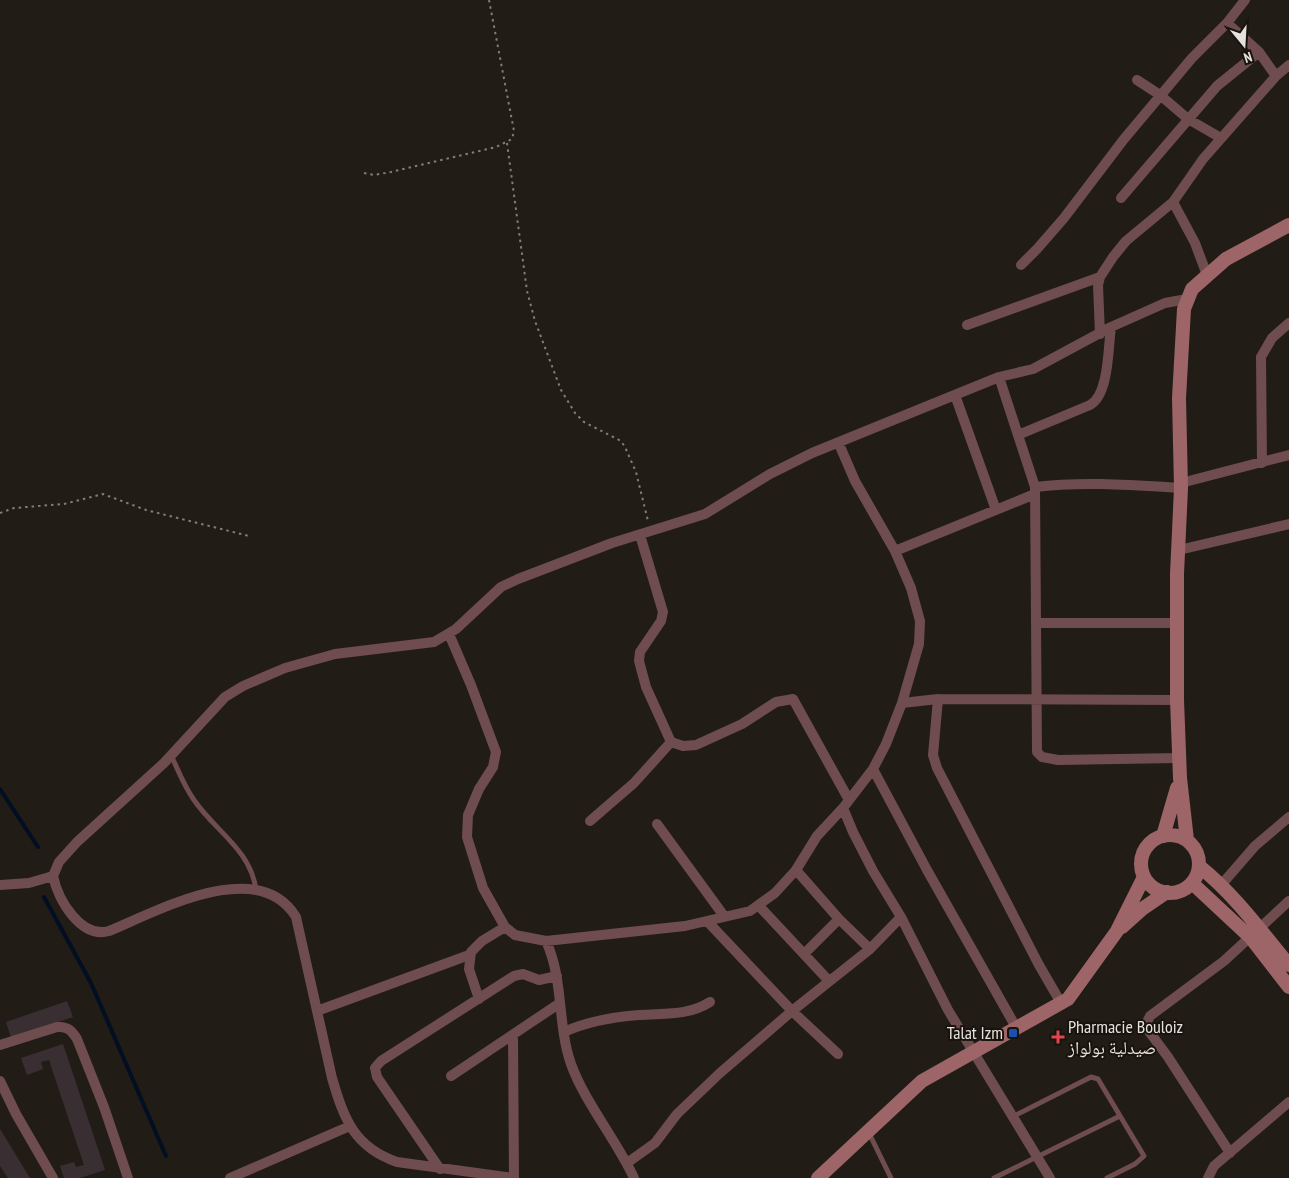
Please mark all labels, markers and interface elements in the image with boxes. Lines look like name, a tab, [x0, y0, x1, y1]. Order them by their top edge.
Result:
north arrow	[1219, 20, 1269, 70]
text: N	[1242, 48, 1254, 67]
place label: Pharmacie Bouloiz صيدلية بولواز	[1067, 1015, 1183, 1059]
place label: Talat Izm	[947, 1021, 1003, 1044]
marker: Talat Izm	[1007, 1027, 1019, 1039]
marker: Pharmacie Bouloiz صيدلية بولواز	[1052, 1031, 1064, 1043]

